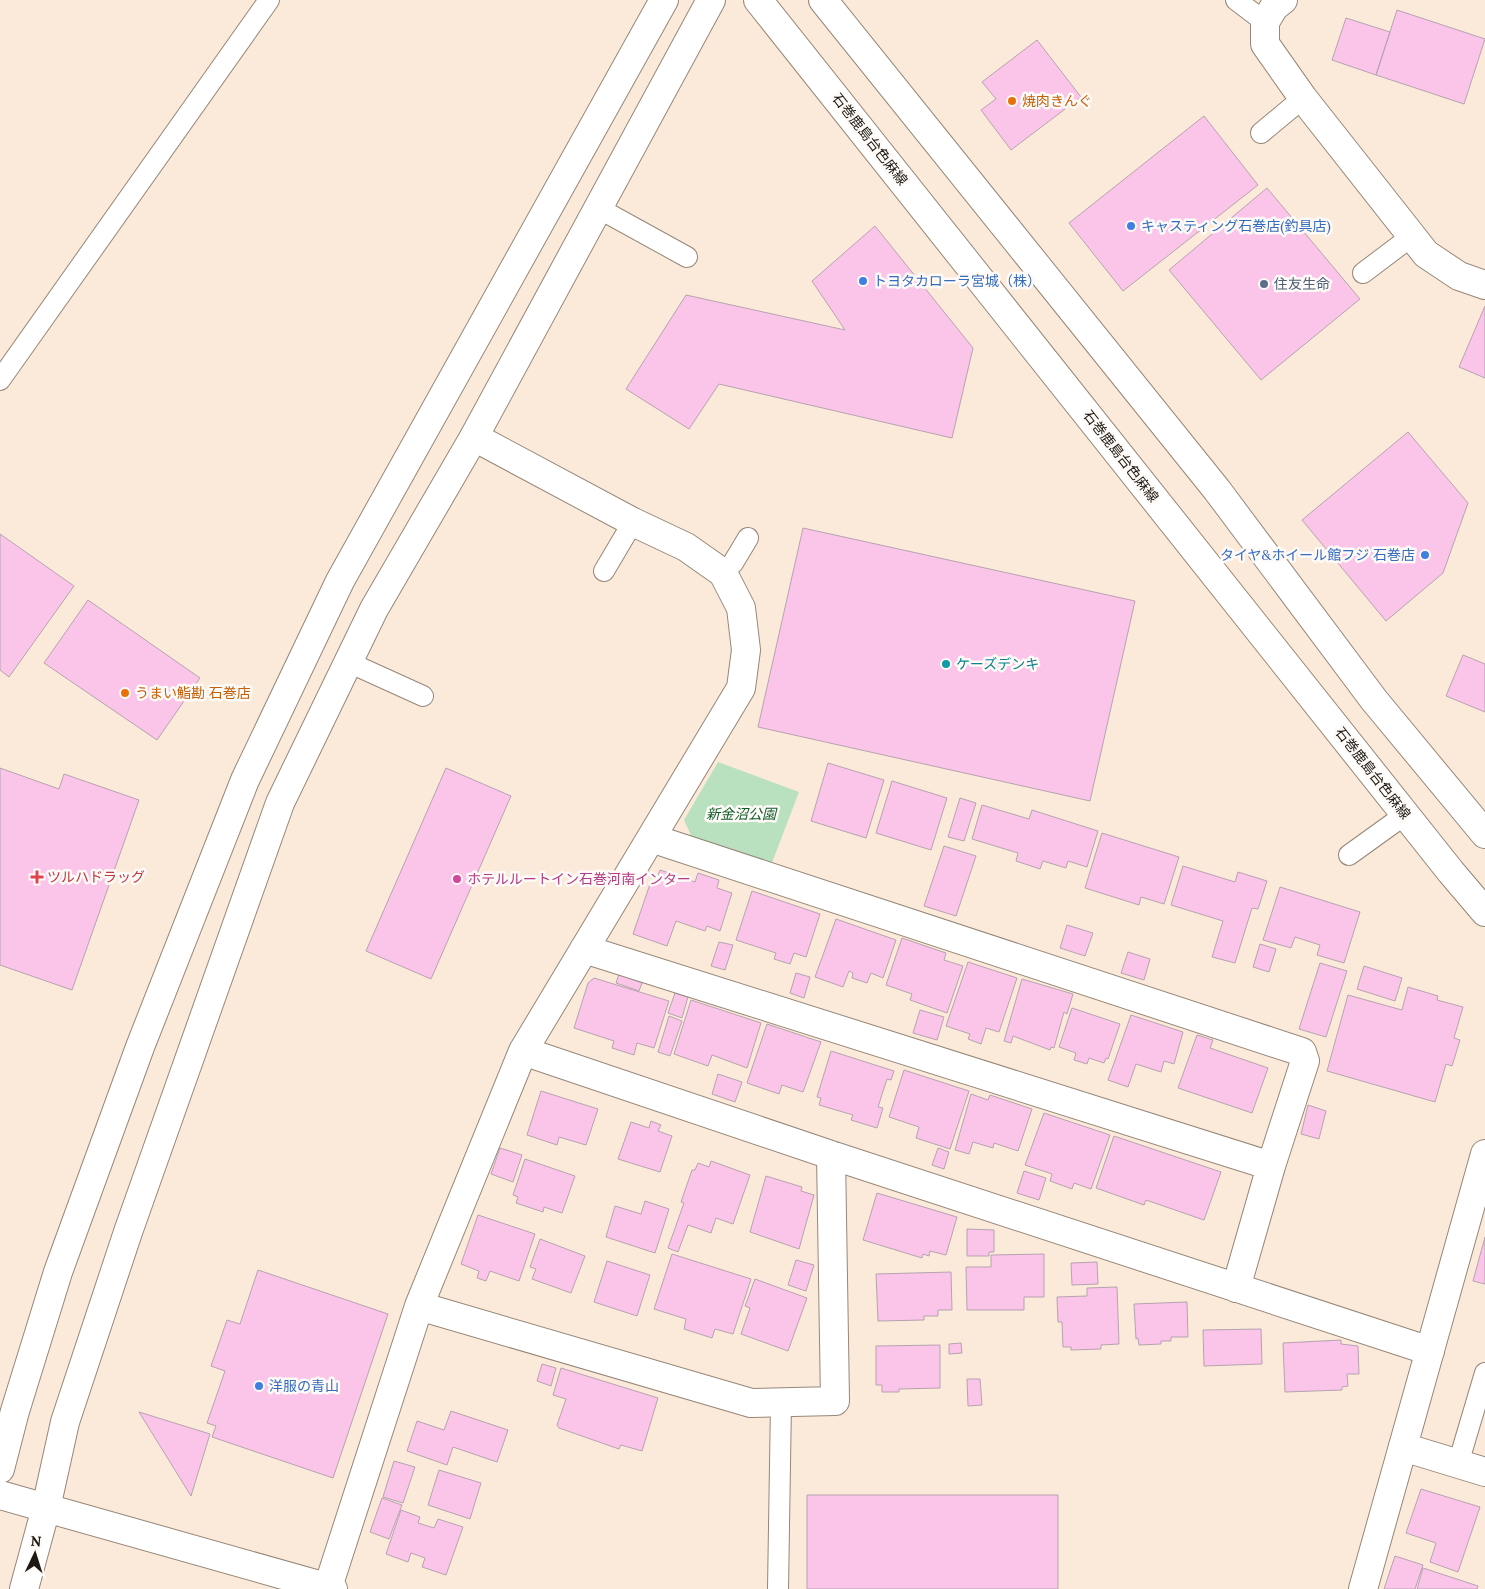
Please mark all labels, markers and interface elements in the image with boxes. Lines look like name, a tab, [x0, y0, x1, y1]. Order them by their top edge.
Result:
street label: 石巻鹿島台色麻線	[828, 89, 912, 189]
place label: 焼肉きんぐ	[1022, 92, 1092, 110]
marker: 焼肉きんぐ	[1006, 95, 1018, 107]
place label: キャスティング石巻店(釣具店)	[1141, 217, 1331, 235]
marker: キャスティング石巻店(釣具店)	[1125, 220, 1137, 232]
place label: トヨタカローラ宮城（株）	[873, 272, 1041, 290]
marker: トヨタカローラ宮城（株）	[857, 275, 869, 287]
place label: 住友生命	[1274, 275, 1330, 293]
marker: 住友生命	[1258, 278, 1270, 290]
street label: 石巻鹿島台色麻線	[1079, 406, 1163, 506]
place label: タイヤ&ホイール館フジ 石巻店	[1220, 546, 1415, 564]
marker: タイヤ&ホイール館フジ 石巻店	[1419, 549, 1431, 561]
place label: ケーズデンキ	[956, 655, 1039, 673]
marker: ケーズデンキ	[940, 658, 952, 670]
place label: うまい鮨勘 石巻店	[135, 684, 251, 702]
marker: うまい鮨勘 石巻店	[119, 687, 131, 699]
street label: 石巻鹿島台色麻線	[1331, 723, 1415, 823]
park label: 新金沼公園	[706, 805, 778, 823]
place label: ツルハドラッグ	[47, 868, 145, 886]
place label: ホテルルートイン石巻河南インター	[467, 870, 691, 888]
marker: ツルハドラッグ	[31, 871, 43, 883]
marker: ホテルルートイン石巻河南インター	[451, 873, 463, 885]
place label: 洋服の青山	[269, 1377, 339, 1395]
marker: 洋服の青山	[253, 1380, 265, 1392]
north arrow	[10, 1529, 60, 1579]
text: N	[30, 1532, 42, 1550]

